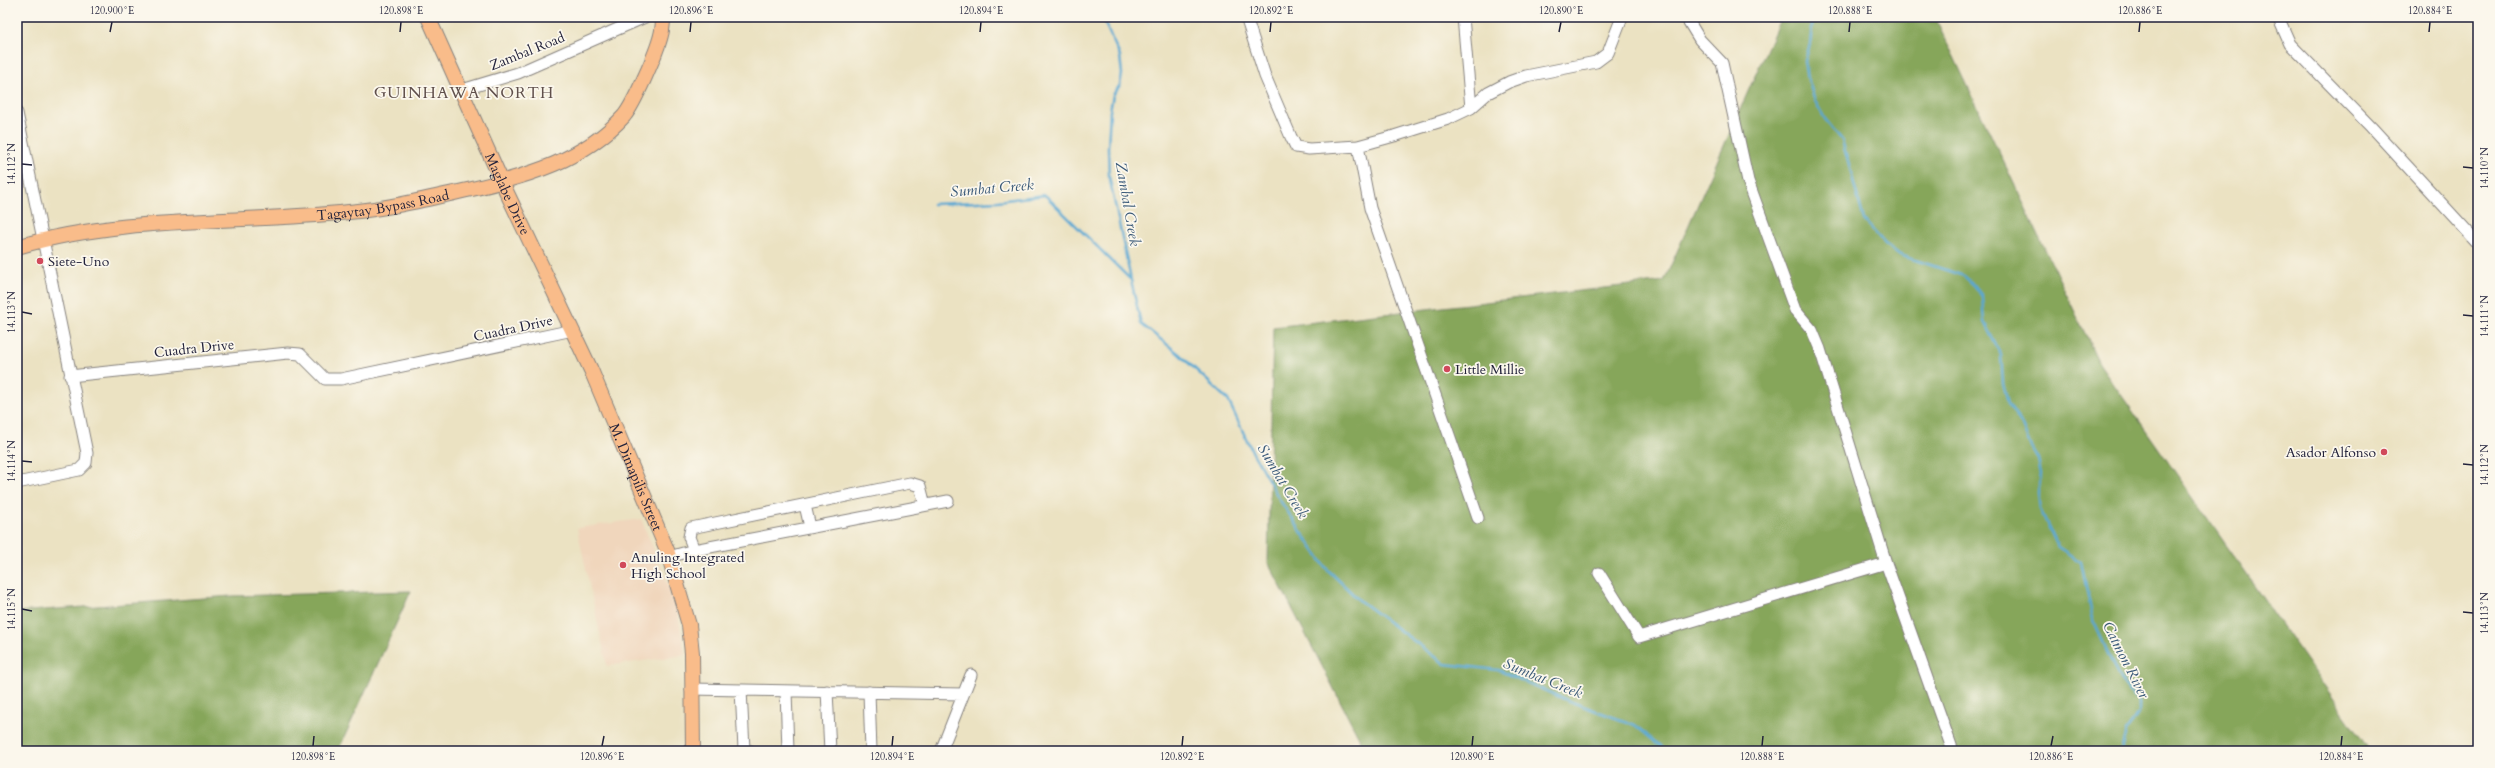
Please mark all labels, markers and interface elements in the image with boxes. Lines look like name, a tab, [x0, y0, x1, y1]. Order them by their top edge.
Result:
text: 120.900°E	[90, 4, 134, 18]
text: 120.898°E	[379, 4, 423, 18]
text: 120.896°E	[669, 4, 713, 18]
text: 120.894°E	[959, 4, 1003, 18]
text: 120.892°E	[1249, 4, 1293, 18]
text: 120.890°E	[1539, 4, 1583, 18]
text: 120.888°E	[1828, 4, 1872, 18]
text: 120.886°E	[2118, 4, 2162, 18]
text: 120.884°E	[2408, 4, 2452, 18]
street label: Zambal Road	[487, 28, 568, 75]
district label: GUINHAWA NORTH	[374, 82, 554, 104]
text: 14.112°N	[5, 143, 19, 185]
text: 14.110°N	[2478, 147, 2492, 189]
street label: Maglabe Drive	[480, 150, 535, 238]
water label: Zambal Creek	[1111, 160, 1145, 248]
water label: Sumbat Creek	[949, 174, 1035, 202]
street label: Tagaytay Bypass Road	[316, 185, 451, 225]
place label: Siete-Uno	[48, 252, 110, 271]
marker: Siete-Uno	[35, 256, 45, 266]
text: 14.113°N	[5, 291, 19, 333]
text: 14.111°N	[2478, 295, 2492, 337]
street label: Cuadra Drive	[472, 311, 555, 346]
street label: Cuadra Drive	[153, 335, 235, 362]
place label: Little Millie	[1455, 360, 1524, 379]
marker: Little Millie	[1442, 364, 1452, 374]
street label: M. Dimapilis Street	[605, 421, 667, 534]
text: 14.114°N	[5, 440, 19, 482]
water label: Sumbat Creek	[1253, 440, 1313, 523]
place label: Asador Alfonso	[2286, 443, 2376, 462]
text: 14.112°N	[2478, 444, 2492, 486]
marker: Asador Alfonso	[2379, 447, 2389, 457]
place label: Anuling Integrated High School	[631, 548, 745, 583]
marker: Anuling Integrated High School	[618, 560, 628, 570]
text: 14.115°N	[5, 588, 19, 630]
text: 14.113°N	[2478, 592, 2492, 634]
water label: Catmon River	[2098, 618, 2154, 703]
water label: Sumbat Creek	[1500, 653, 1586, 703]
text: 120.898°E	[291, 750, 335, 764]
text: 120.896°E	[580, 750, 624, 764]
text: 120.894°E	[870, 750, 914, 764]
text: 120.892°E	[1160, 750, 1204, 764]
text: 120.890°E	[1450, 750, 1494, 764]
text: 120.888°E	[1740, 750, 1784, 764]
text: 120.886°E	[2029, 750, 2073, 764]
text: 120.884°E	[2319, 750, 2363, 764]

